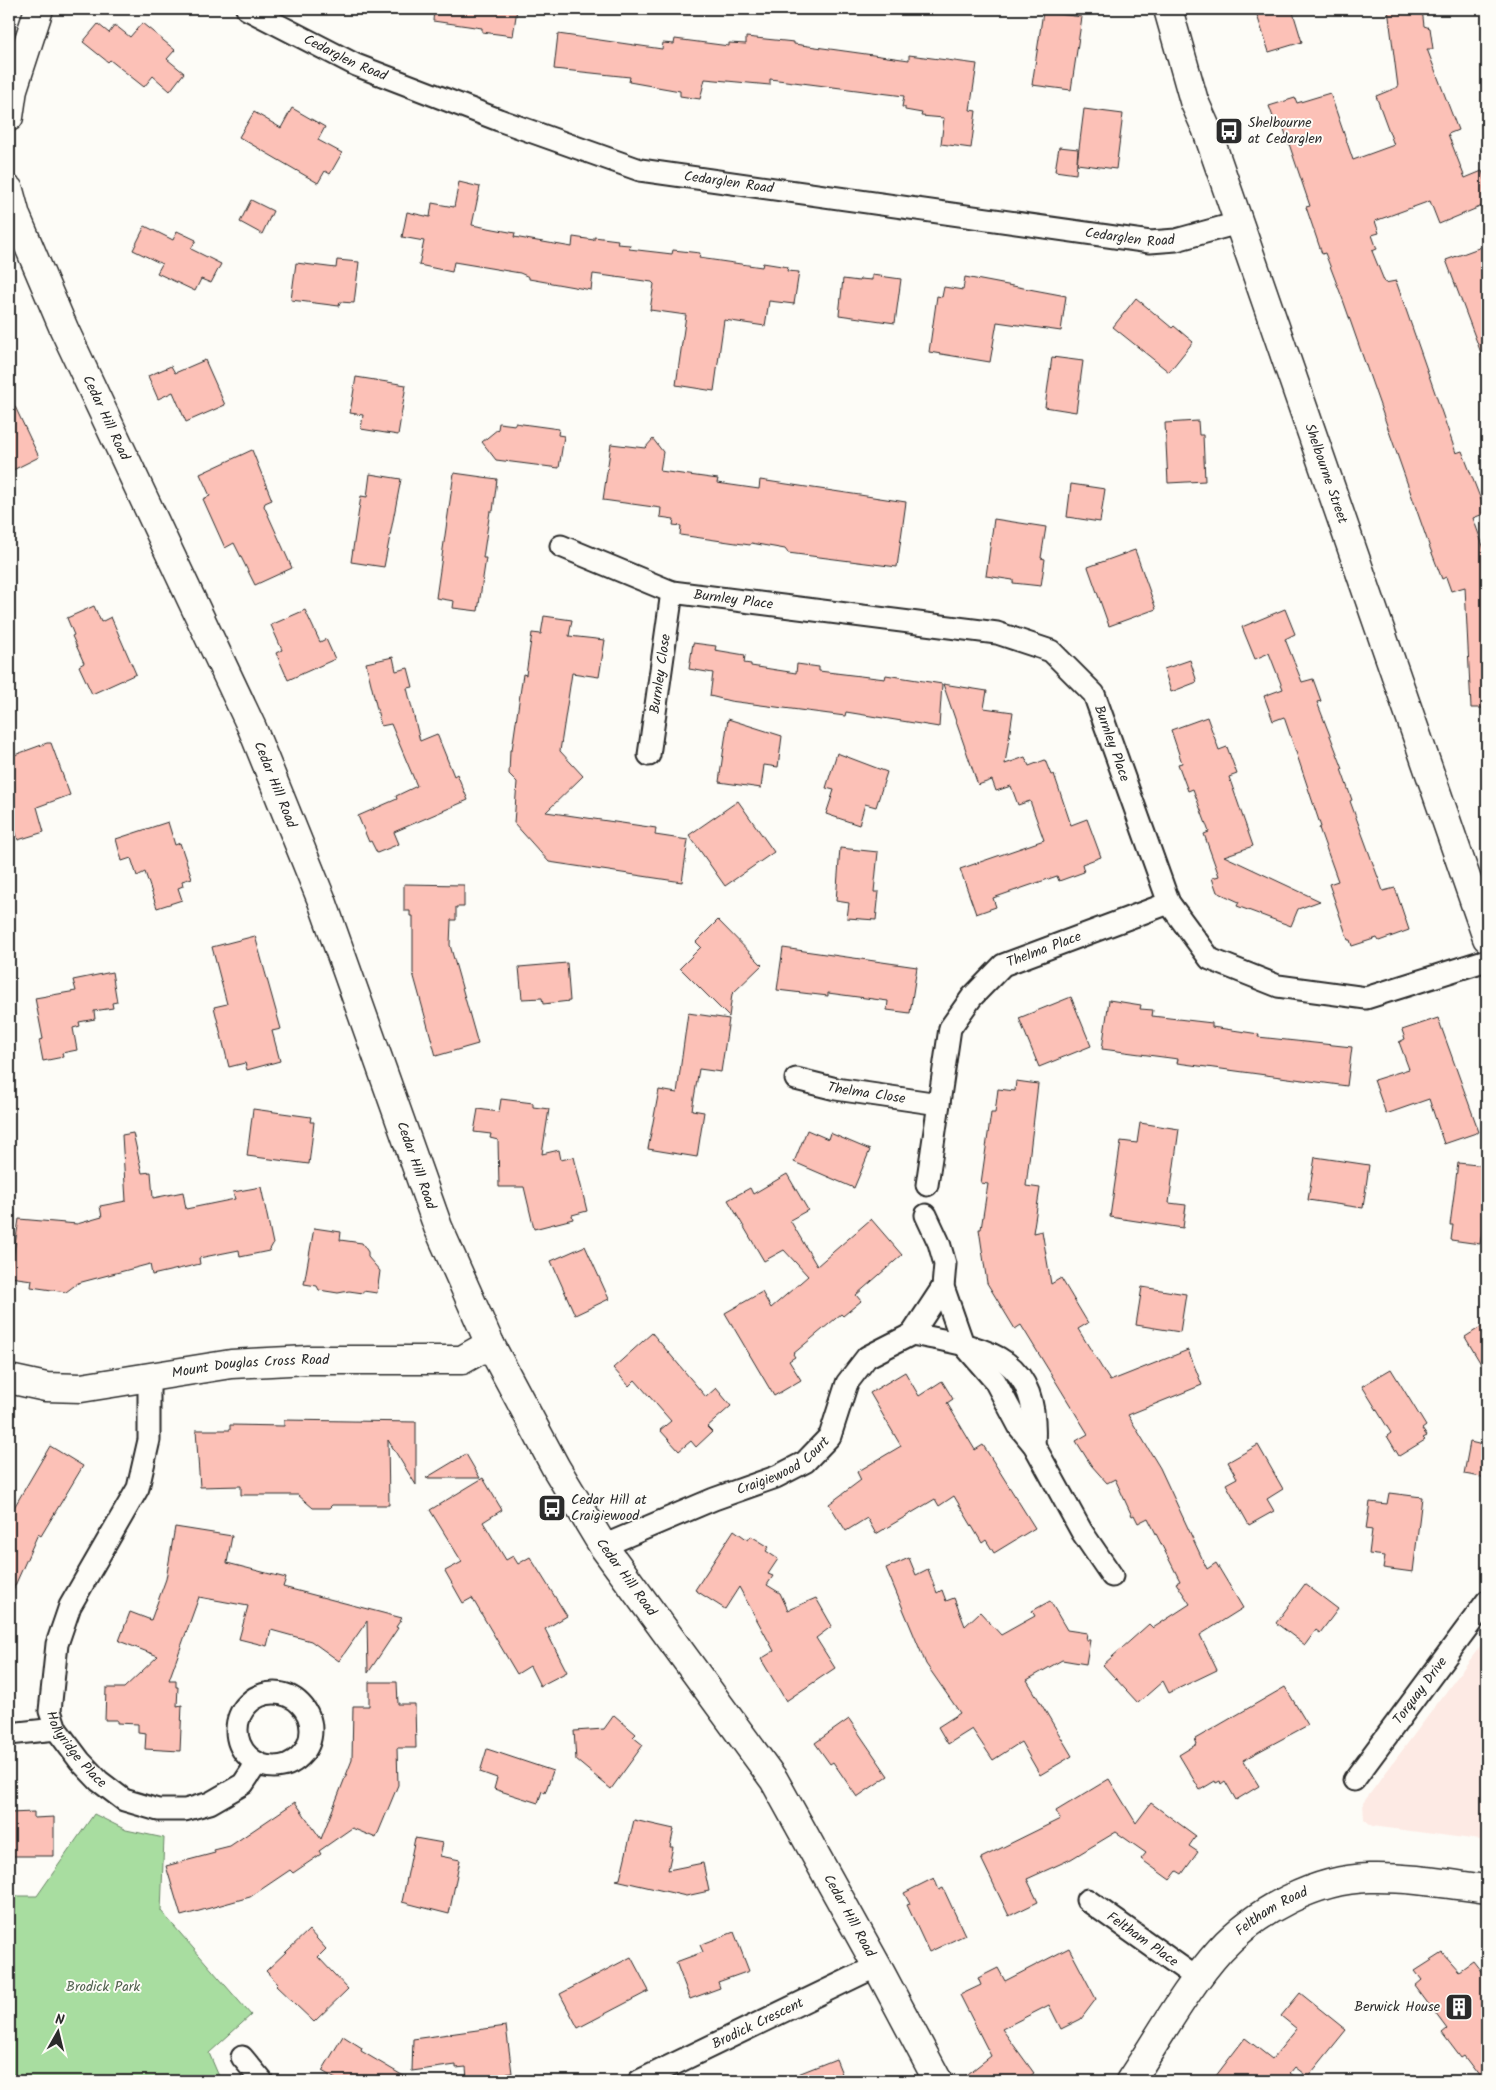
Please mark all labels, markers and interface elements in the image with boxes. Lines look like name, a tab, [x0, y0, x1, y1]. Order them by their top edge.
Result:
street label: Cedarglen Road	[300, 29, 391, 87]
place label: Shelbourne at Cedarglen	[1248, 112, 1322, 150]
bus stop icon: Shelbourne at Cedarglen	[1214, 116, 1244, 146]
street label: Cedarglen Road	[682, 165, 776, 200]
street label: Cedarglen Road	[1083, 222, 1177, 253]
street label: Cedar Hill Road	[76, 372, 136, 465]
street label: Shelbourne Street	[1298, 421, 1354, 527]
street label: Burnley Place	[692, 584, 775, 616]
street label: Burnley Close	[644, 632, 677, 715]
street label: Burnley Place	[1088, 702, 1136, 785]
street label: Cedar Hill Road	[248, 738, 303, 832]
street label: Thelma Place	[1003, 925, 1085, 974]
street label: Thelma Close	[825, 1076, 908, 1110]
street label: Cedar Hill Road	[390, 1118, 442, 1213]
street label: Mount Douglas Cross Road	[170, 1349, 330, 1384]
street label: Craigiewood Court	[734, 1431, 835, 1501]
place label: Cedar Hill at Craigiewood	[571, 1489, 647, 1527]
bus stop icon: Cedar Hill at Craigiewood	[537, 1493, 567, 1523]
street label: Cedar Hill Road	[590, 1534, 663, 1622]
street label: Torquay Drive	[1388, 1652, 1453, 1730]
street label: Hollyridge Place	[40, 1708, 112, 1794]
street label: Cedar Hill Road	[817, 1870, 882, 1962]
street label: Feltham Road	[1230, 1881, 1312, 1942]
street label: Feltham Place	[1102, 1906, 1183, 1973]
park label: Brodick Park	[66, 1976, 140, 1998]
street label: Brodick Crescent	[708, 1992, 808, 2055]
building icon: Berwick House	[1444, 1992, 1474, 2022]
place label: Berwick House	[1354, 1996, 1441, 2018]
north arrow	[32, 2008, 82, 2058]
text: N	[54, 2009, 66, 2032]

